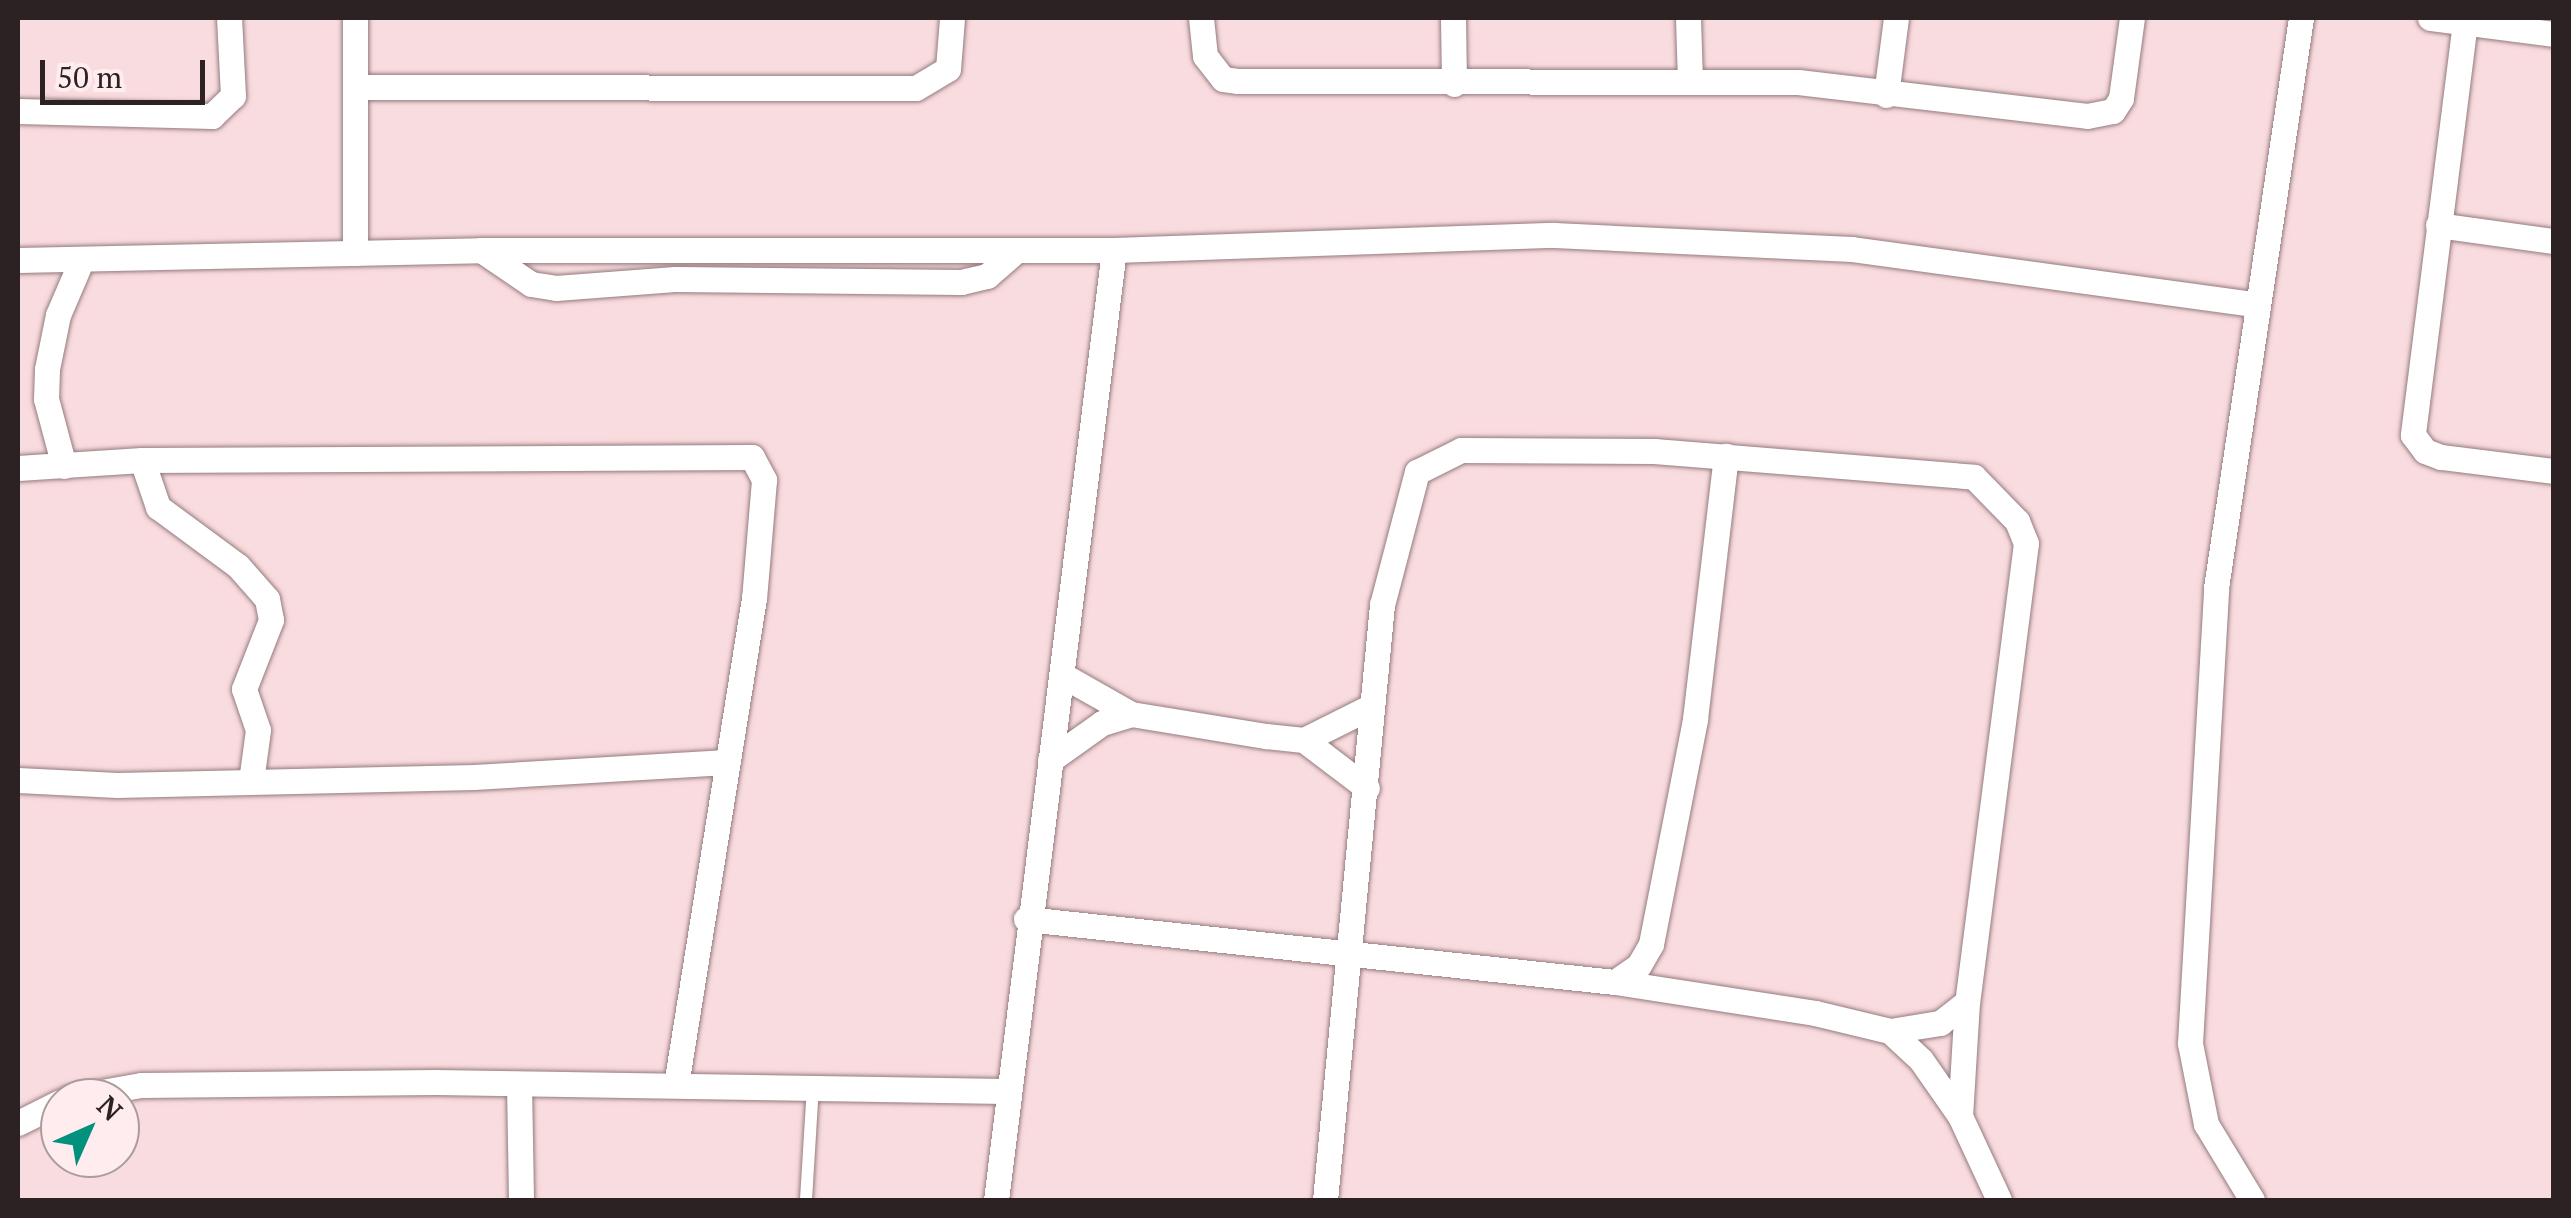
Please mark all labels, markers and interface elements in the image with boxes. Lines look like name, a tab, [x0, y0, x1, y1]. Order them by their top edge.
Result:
scale bar	[45, 40, 210, 102]
text: 50 m	[57, 57, 122, 97]
north arrow	[40, 1078, 140, 1178]
text: N	[90, 1087, 131, 1128]

